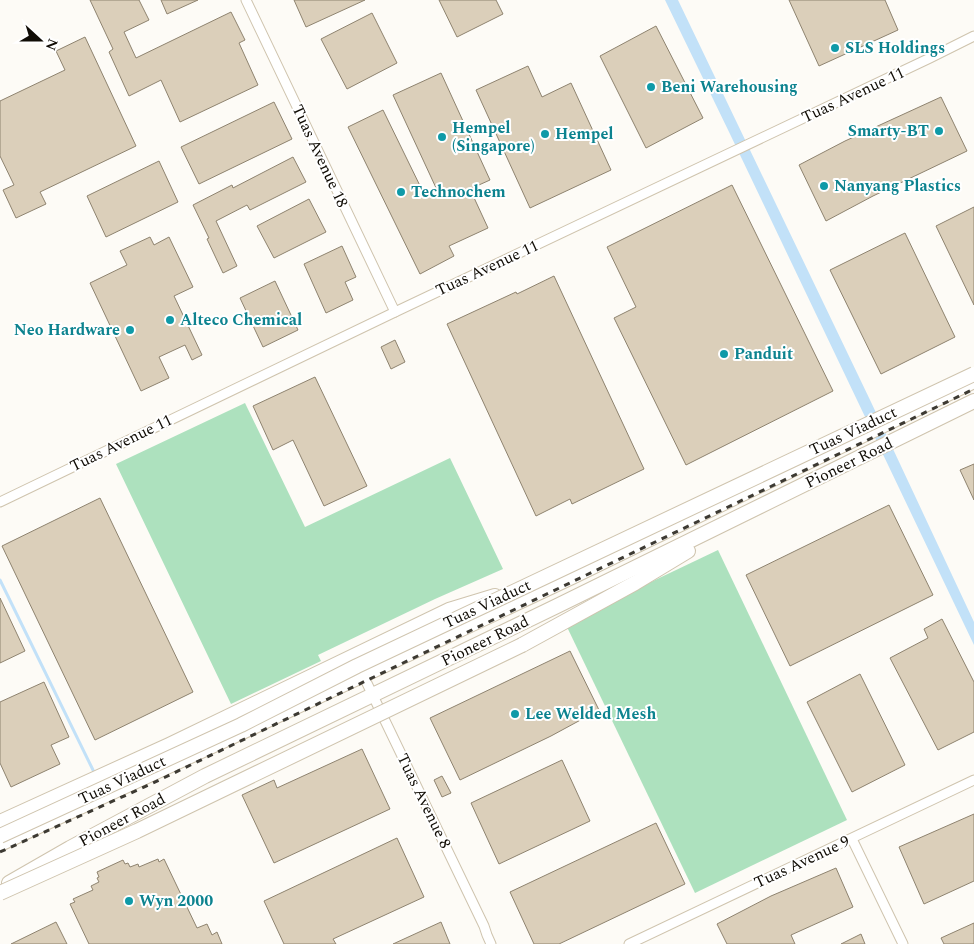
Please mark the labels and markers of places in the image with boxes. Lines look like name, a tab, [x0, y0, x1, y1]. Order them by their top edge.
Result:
place label: SLS Holdings	[845, 36, 945, 60]
marker: SLS Holdings	[829, 42, 841, 54]
place label: Beni Warehousing	[661, 75, 798, 99]
marker: Beni Warehousing	[645, 81, 657, 93]
place label: Hempel (Singapore)	[452, 116, 535, 158]
place label: Smarty-BT	[848, 119, 929, 143]
place label: Hempel	[555, 122, 614, 146]
marker: Smarty-BT	[933, 125, 945, 137]
marker: Hempel	[539, 128, 551, 140]
marker: Hempel (Singapore)	[436, 131, 448, 143]
place label: Nanyang Plastics	[834, 174, 961, 198]
place label: Technochem	[411, 180, 506, 204]
marker: Nanyang Plastics	[818, 180, 830, 192]
marker: Technochem	[395, 186, 407, 198]
place label: Alteco Chemical	[180, 308, 302, 332]
marker: Alteco Chemical	[164, 314, 176, 326]
place label: Neo Hardware	[14, 318, 120, 342]
marker: Neo Hardware	[124, 324, 136, 336]
place label: Panduit	[734, 342, 793, 366]
marker: Panduit	[718, 348, 730, 360]
place label: Lee Welded Mesh	[525, 702, 656, 726]
marker: Lee Welded Mesh	[509, 708, 521, 720]
place label: Wyn 2000	[139, 889, 213, 913]
marker: Wyn 2000	[123, 895, 135, 907]

